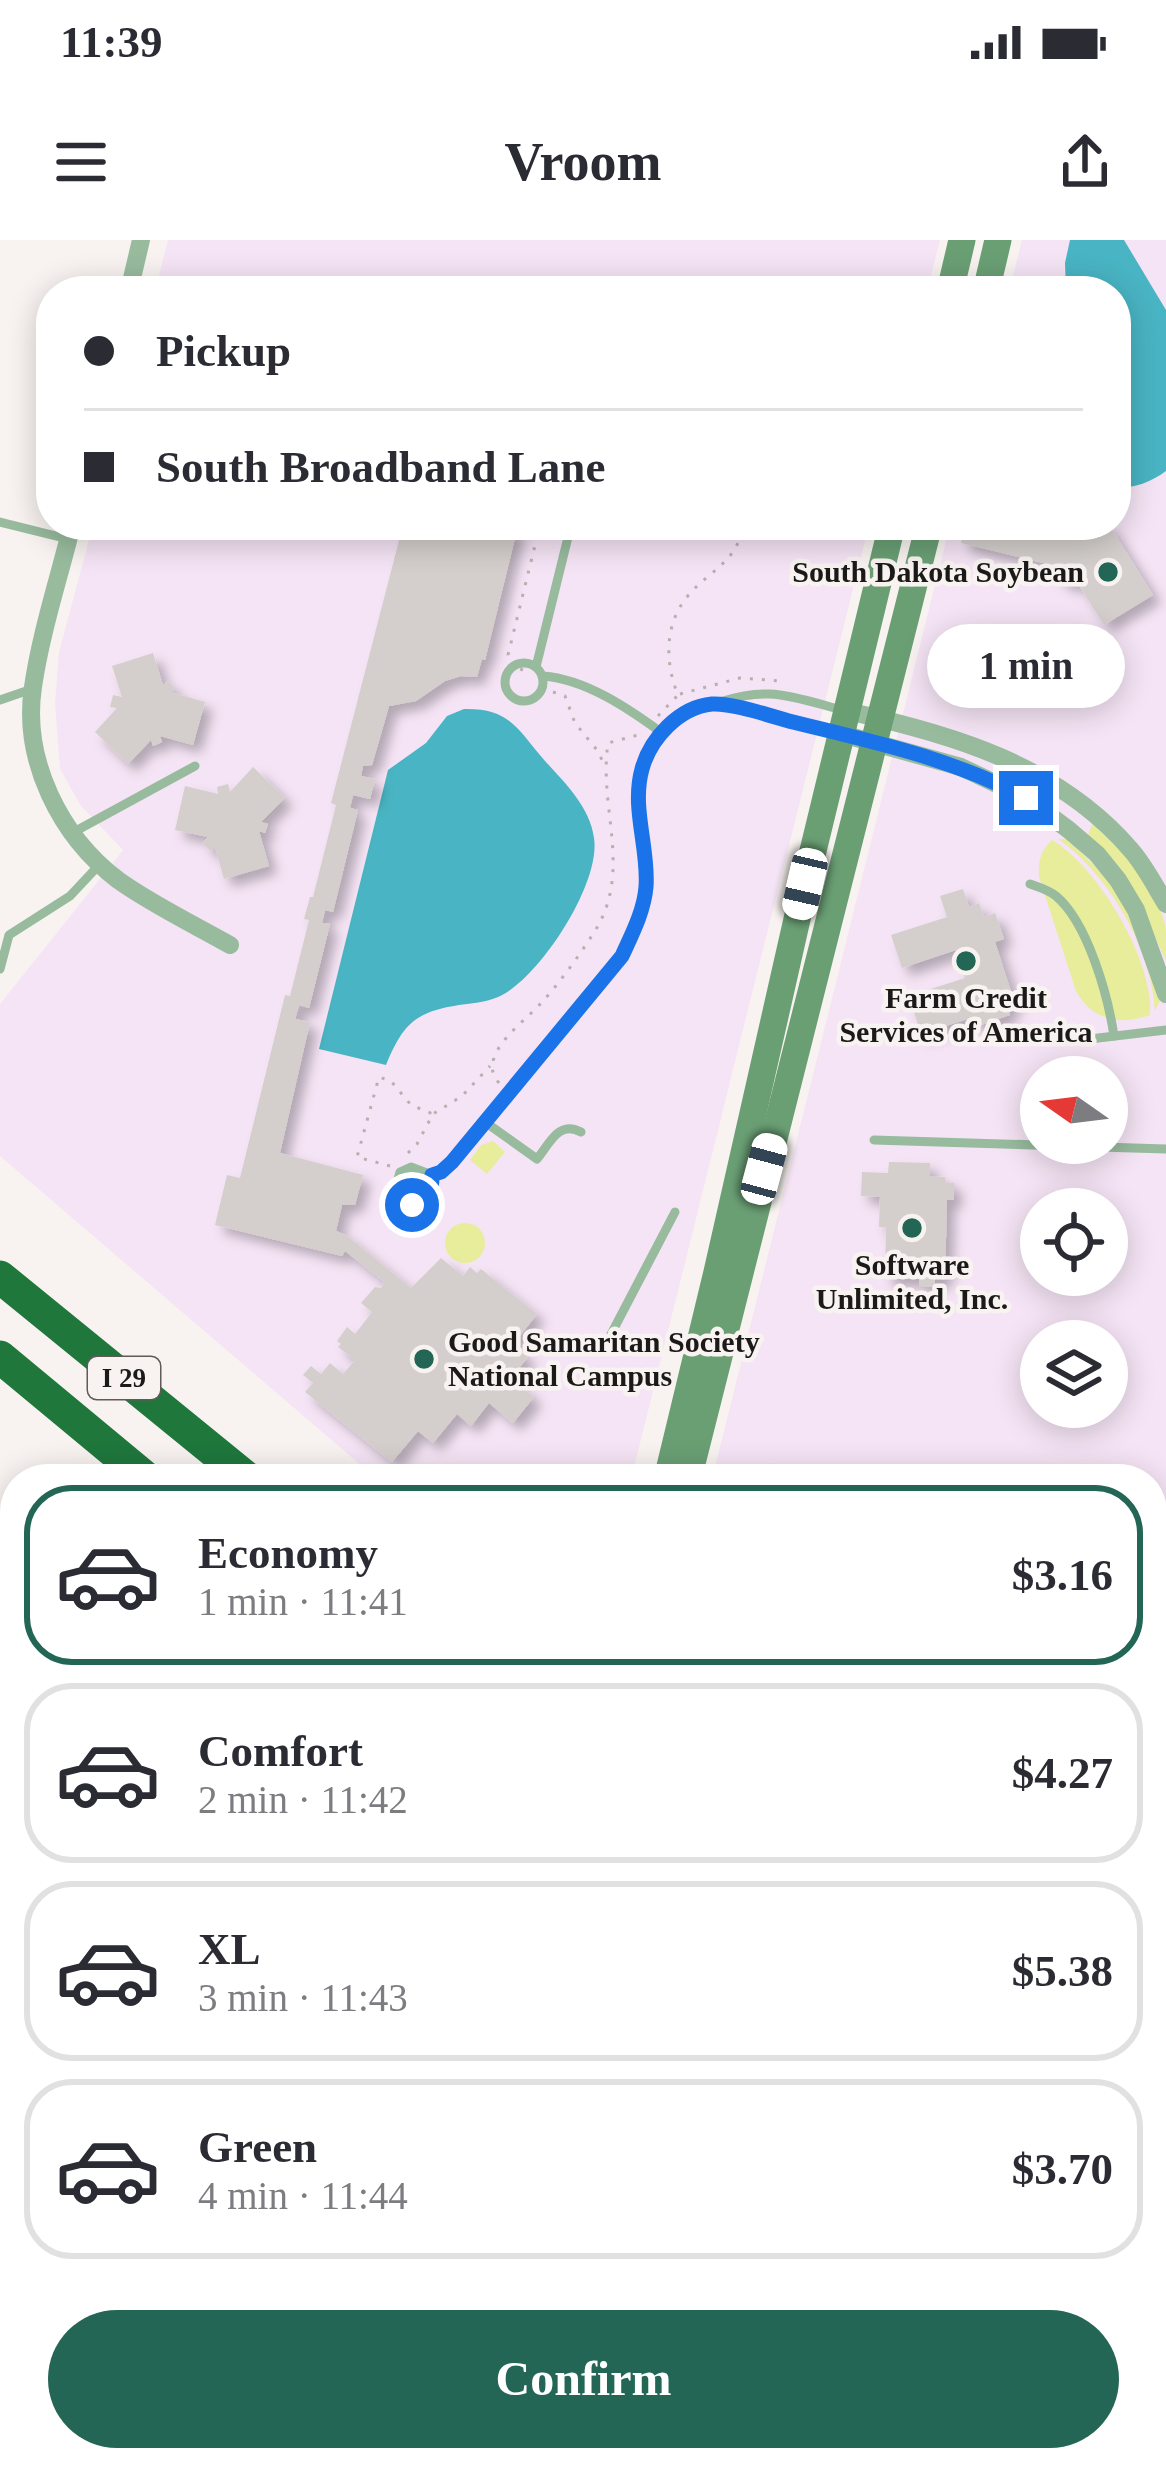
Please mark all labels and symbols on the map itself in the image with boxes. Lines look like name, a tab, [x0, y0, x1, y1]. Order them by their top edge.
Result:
place label: South Dakota Soybean	[792, 555, 1084, 588]
marker: South Dakota Soybean	[1095, 559, 1121, 585]
callout: 1 min	[927, 624, 1125, 708]
route end	[999, 771, 1053, 825]
car	[779, 845, 831, 923]
marker: Farm Credit Services of America	[953, 948, 979, 974]
place label: Farm Credit Services of America	[839, 981, 1093, 1048]
north arrow	[1020, 1056, 1128, 1164]
car	[737, 1130, 791, 1208]
route start	[385, 1178, 439, 1232]
marker: Software Unlimited, Inc.	[899, 1215, 925, 1241]
place label: Software Unlimited, Inc.	[816, 1248, 1008, 1315]
place label: Good Samaritan Society National Campus	[448, 1325, 760, 1392]
marker: Good Samaritan Society National Campus	[411, 1346, 437, 1372]
road number: I 29	[88, 1357, 160, 1399]

